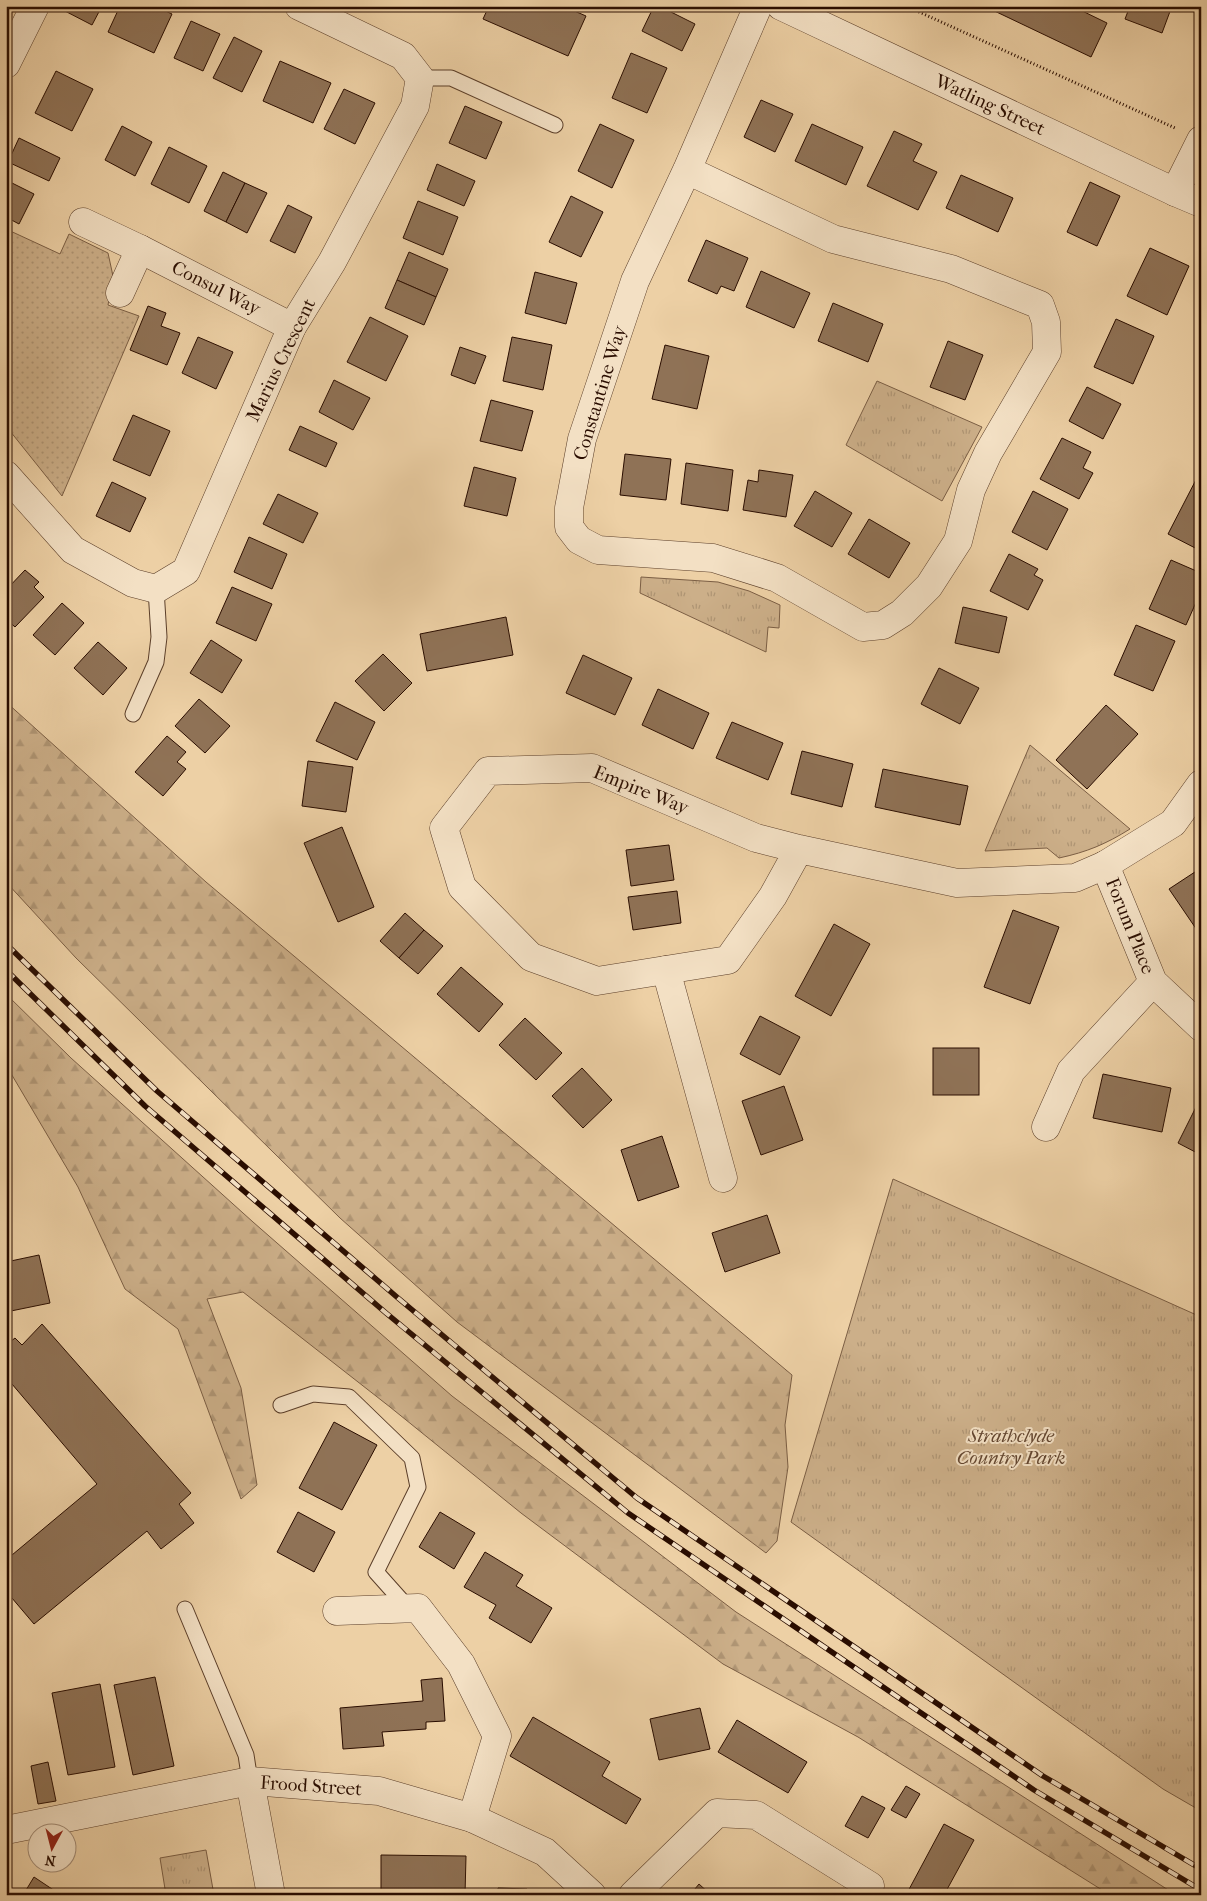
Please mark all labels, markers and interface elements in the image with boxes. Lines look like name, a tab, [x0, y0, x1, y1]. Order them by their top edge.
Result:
street label: Watling Street	[930, 69, 1049, 140]
street label: Consul Way	[168, 256, 265, 320]
street label: Marius Crescent	[242, 295, 320, 425]
street label: Constantine Way	[569, 322, 631, 463]
street label: Empire Way	[590, 761, 693, 819]
street label: Forum Place	[1101, 875, 1159, 977]
park label: Strathclyde Country Park	[957, 1425, 1065, 1469]
street label: Frood Street	[259, 1771, 363, 1801]
north arrow	[28, 1824, 78, 1874]
text: N	[44, 1851, 57, 1869]

